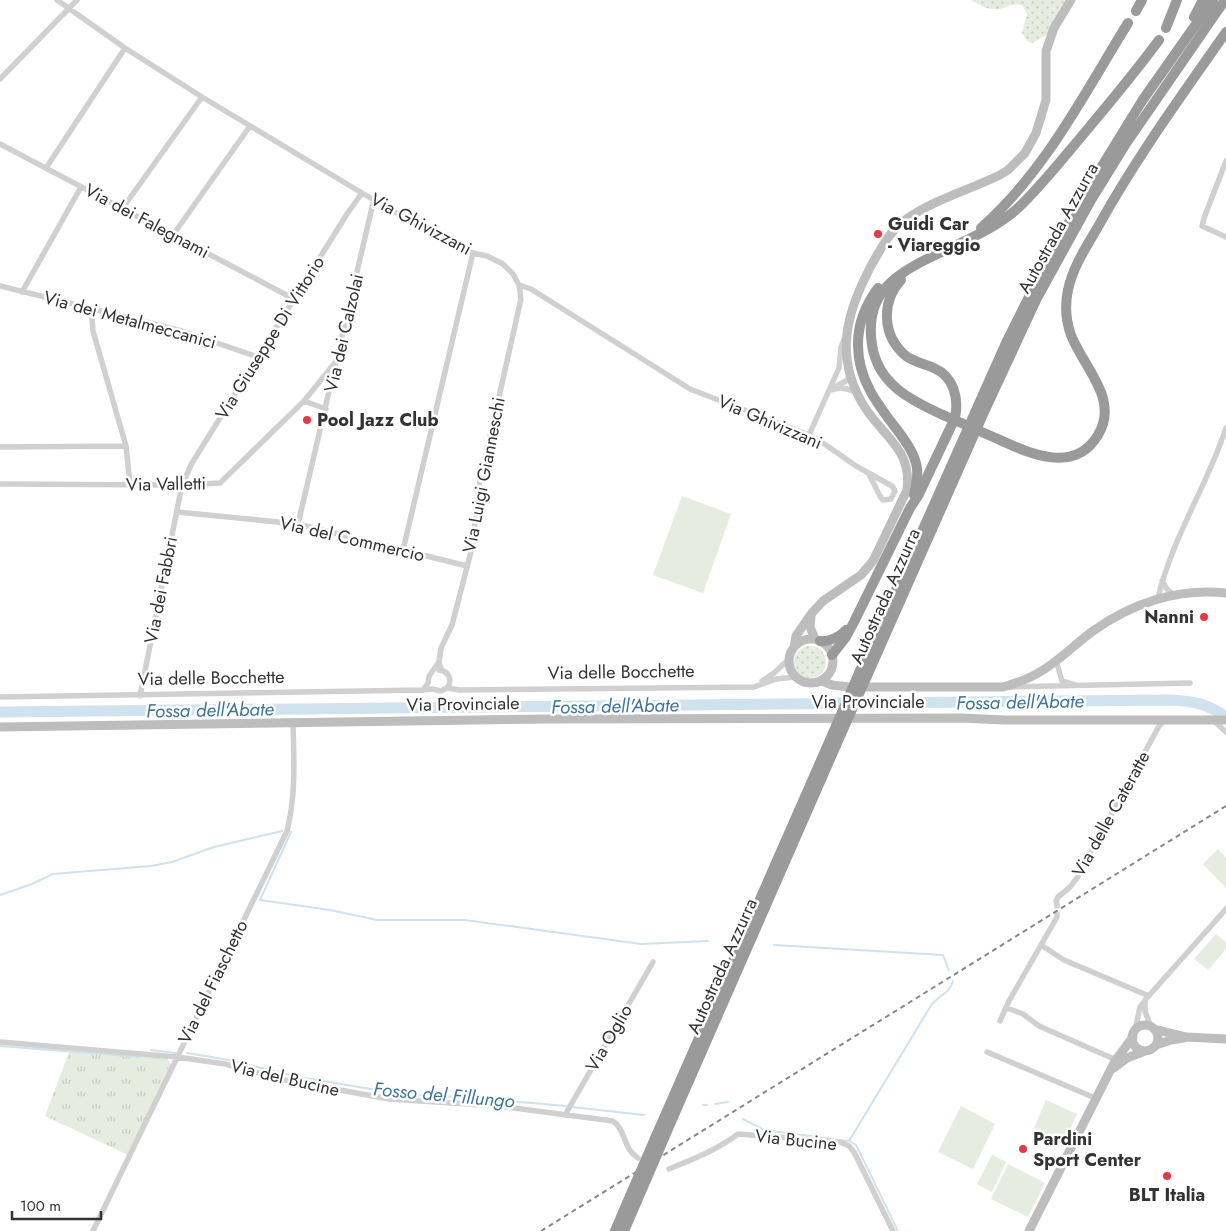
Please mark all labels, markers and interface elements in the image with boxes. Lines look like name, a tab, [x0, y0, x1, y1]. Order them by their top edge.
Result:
street label: Autostrada Azzurra	[1011, 158, 1105, 298]
street label: Via dei Falegnami	[80, 177, 214, 265]
street label: Via Ghivizzani	[366, 186, 476, 262]
place label: Guidi Car - Viareggio	[888, 211, 981, 258]
marker: Guidi Car - Viareggio	[872, 228, 884, 240]
street label: Via Giuseppe Di Vittorio	[209, 251, 331, 425]
street label: Via dei Calzolai	[318, 271, 370, 395]
street label: Via dei Metalmeccanici	[41, 284, 219, 356]
street label: Via Ghivizzani	[714, 388, 826, 456]
street label: Via Luigi Gianneschi	[456, 395, 512, 555]
place label: Pool Jazz Club	[317, 407, 438, 433]
marker: Pool Jazz Club	[301, 414, 313, 426]
street label: Via Valletti	[126, 470, 206, 498]
street label: Via del Commercio	[277, 510, 427, 568]
street label: Autostrada Azzurra	[843, 524, 927, 668]
street label: Via dei Fabbri	[138, 534, 184, 646]
place label: Nanni	[1144, 604, 1194, 630]
marker: Nanni	[1198, 611, 1210, 623]
street label: Via delle Bocchette	[547, 658, 695, 686]
street label: Via delle Bocchette	[137, 664, 285, 692]
water label: Fossa dell'Abate	[956, 687, 1085, 717]
street label: Via Provinciale	[812, 689, 925, 715]
street label: Via Provinciale	[406, 690, 520, 718]
water label: Fossa dell'Abate	[551, 691, 680, 721]
water label: Fossa dell'Abate	[146, 695, 275, 725]
street label: Via delle Cateratte	[1066, 746, 1156, 882]
street label: Autostrada Azzurra	[680, 894, 764, 1038]
street label: Via del Fiaschetto	[172, 915, 254, 1048]
street label: Via Oglio	[579, 999, 639, 1076]
street label: Via del Bucine	[228, 1053, 342, 1103]
water label: Fosso del Fillungo	[372, 1075, 516, 1115]
street label: Via Bucine	[754, 1123, 838, 1157]
place label: Pardini Sport Center	[1033, 1126, 1142, 1173]
marker: Pardini Sport Center	[1017, 1143, 1029, 1155]
marker: BLT Italia	[1161, 1170, 1173, 1182]
place label: BLT Italia	[1129, 1182, 1205, 1208]
scale bar	[12, 1188, 101, 1220]
text: 100 m	[20, 1195, 61, 1217]

